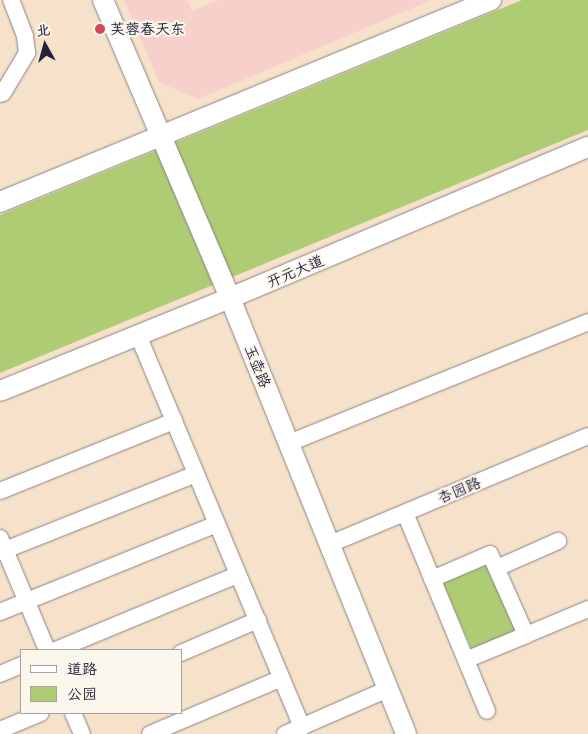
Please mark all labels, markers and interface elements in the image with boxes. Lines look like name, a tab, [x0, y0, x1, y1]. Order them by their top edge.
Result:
text: 北	[35, 19, 51, 40]
north arrow	[20, 20, 70, 70]
place label: 芙蓉春天东	[110, 20, 185, 38]
marker: 芙蓉春天东	[94, 23, 106, 35]
street label: 开元大道	[264, 251, 326, 291]
street label: 玉壶路	[241, 342, 275, 390]
street label: 杏园路	[435, 473, 483, 507]
legend	[20, 649, 182, 714]
text: 道路	[67, 658, 97, 679]
text: 公园	[67, 683, 97, 704]

